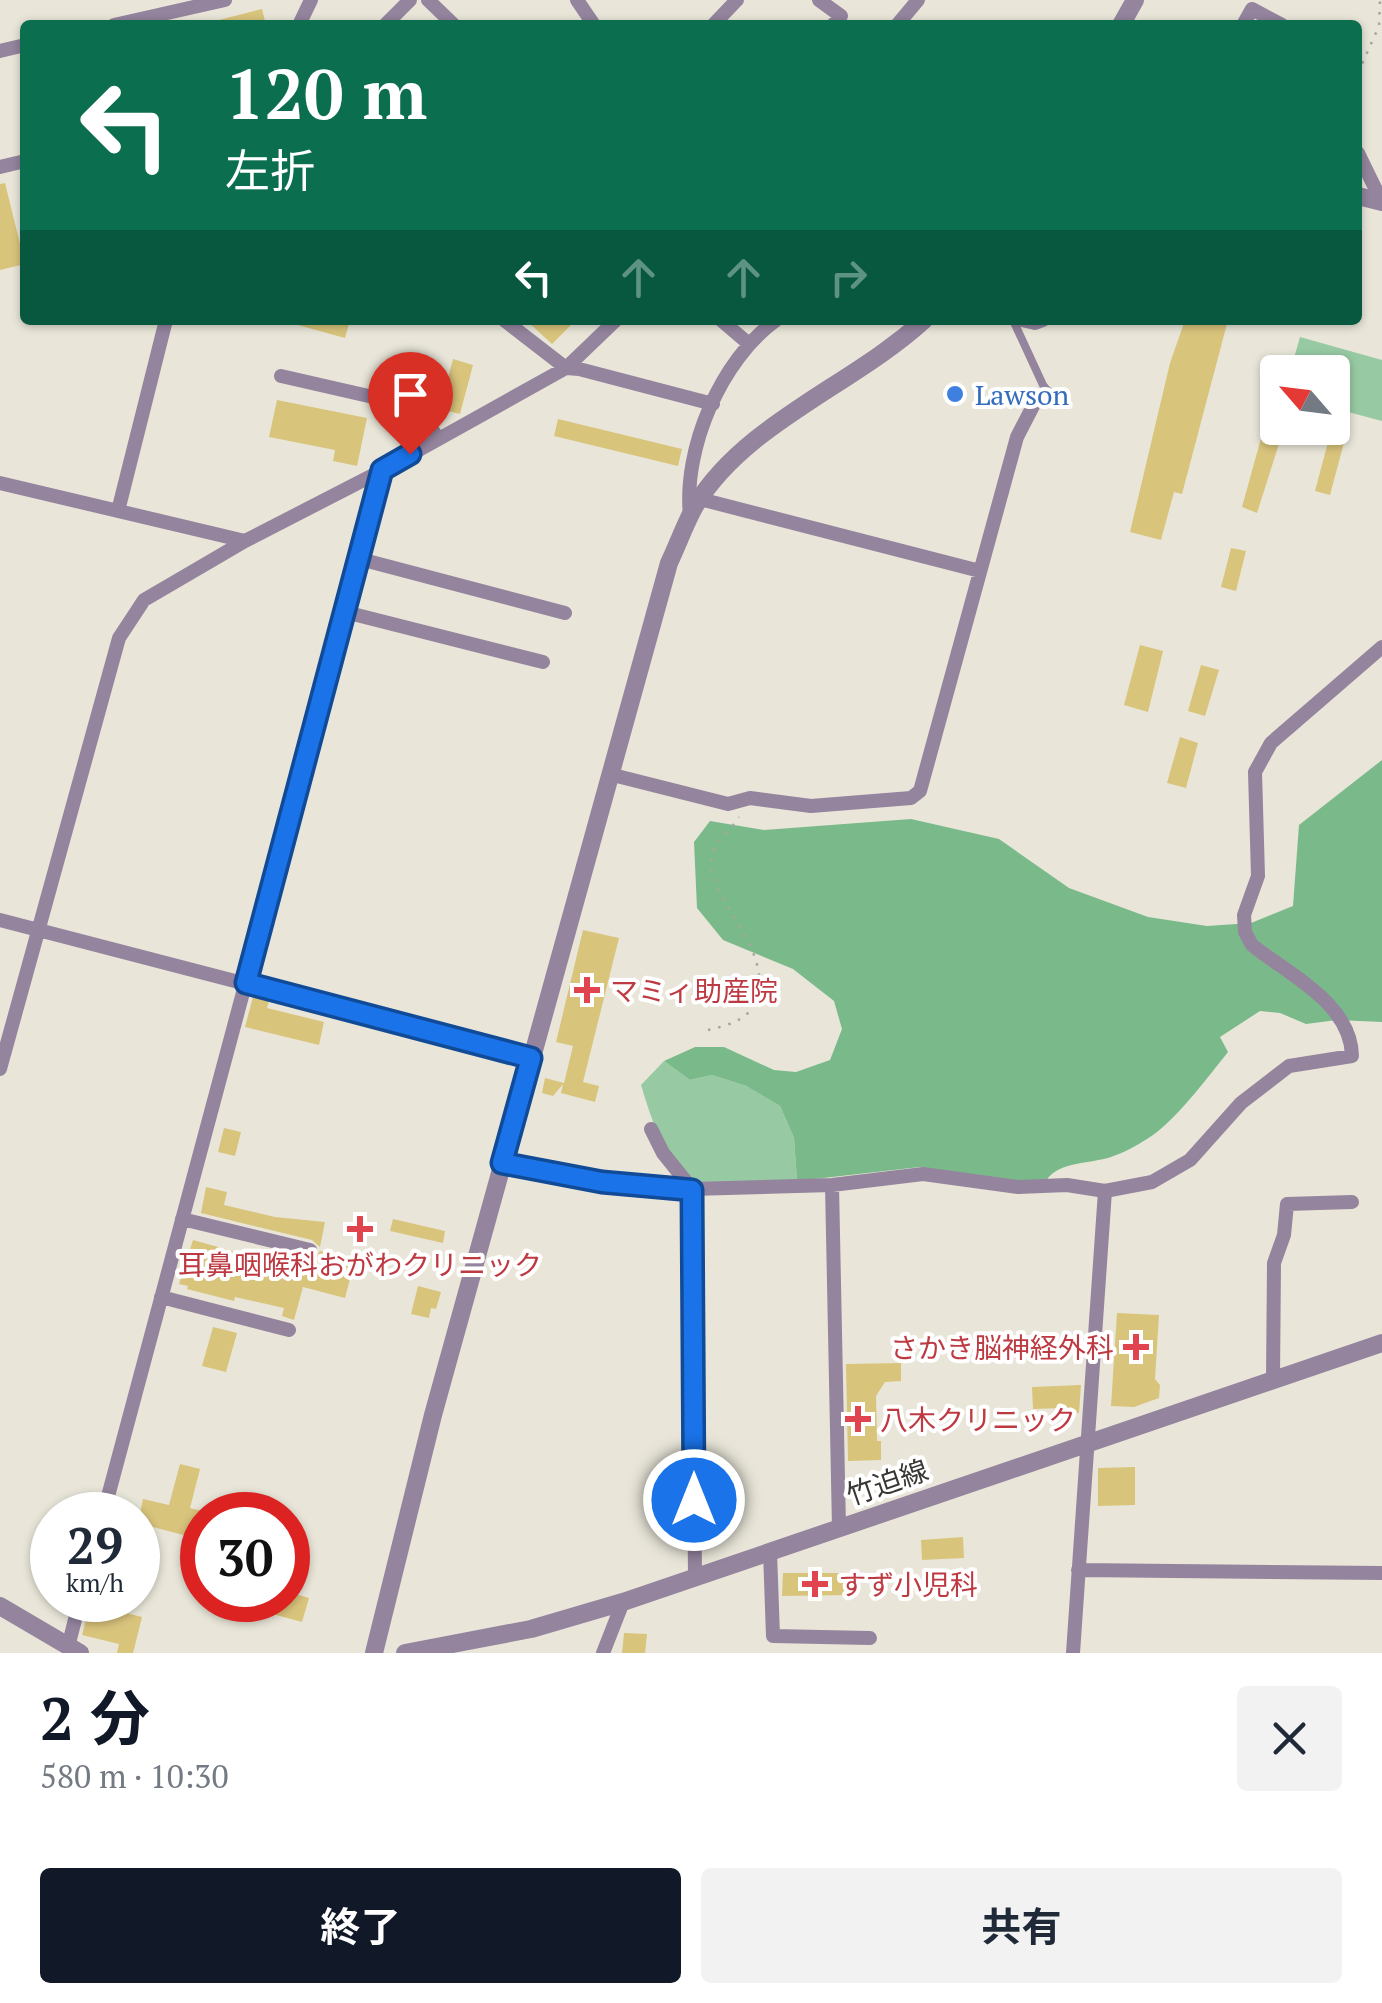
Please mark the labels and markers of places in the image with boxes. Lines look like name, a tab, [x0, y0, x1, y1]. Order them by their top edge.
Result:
pin	[368, 352, 453, 455]
place label: Lawson	[975, 376, 1070, 413]
marker: Lawson	[944, 383, 966, 405]
place label: マミィ助産院	[610, 972, 778, 1009]
marker: マミィ助産院	[574, 977, 600, 1003]
marker: 耳鼻咽喉科おがわクリニック	[347, 1216, 373, 1242]
place label: 耳鼻咽喉科おがわクリニック	[178, 1246, 542, 1283]
place label: さかき脳神経外科	[890, 1329, 1114, 1366]
marker: さかき脳神経外科	[1123, 1334, 1149, 1360]
place label: 八木クリニック	[880, 1401, 1076, 1438]
marker: 八木クリニック	[845, 1406, 871, 1432]
place label: すず小児科	[838, 1566, 978, 1603]
marker: すず小児科	[802, 1571, 828, 1597]

